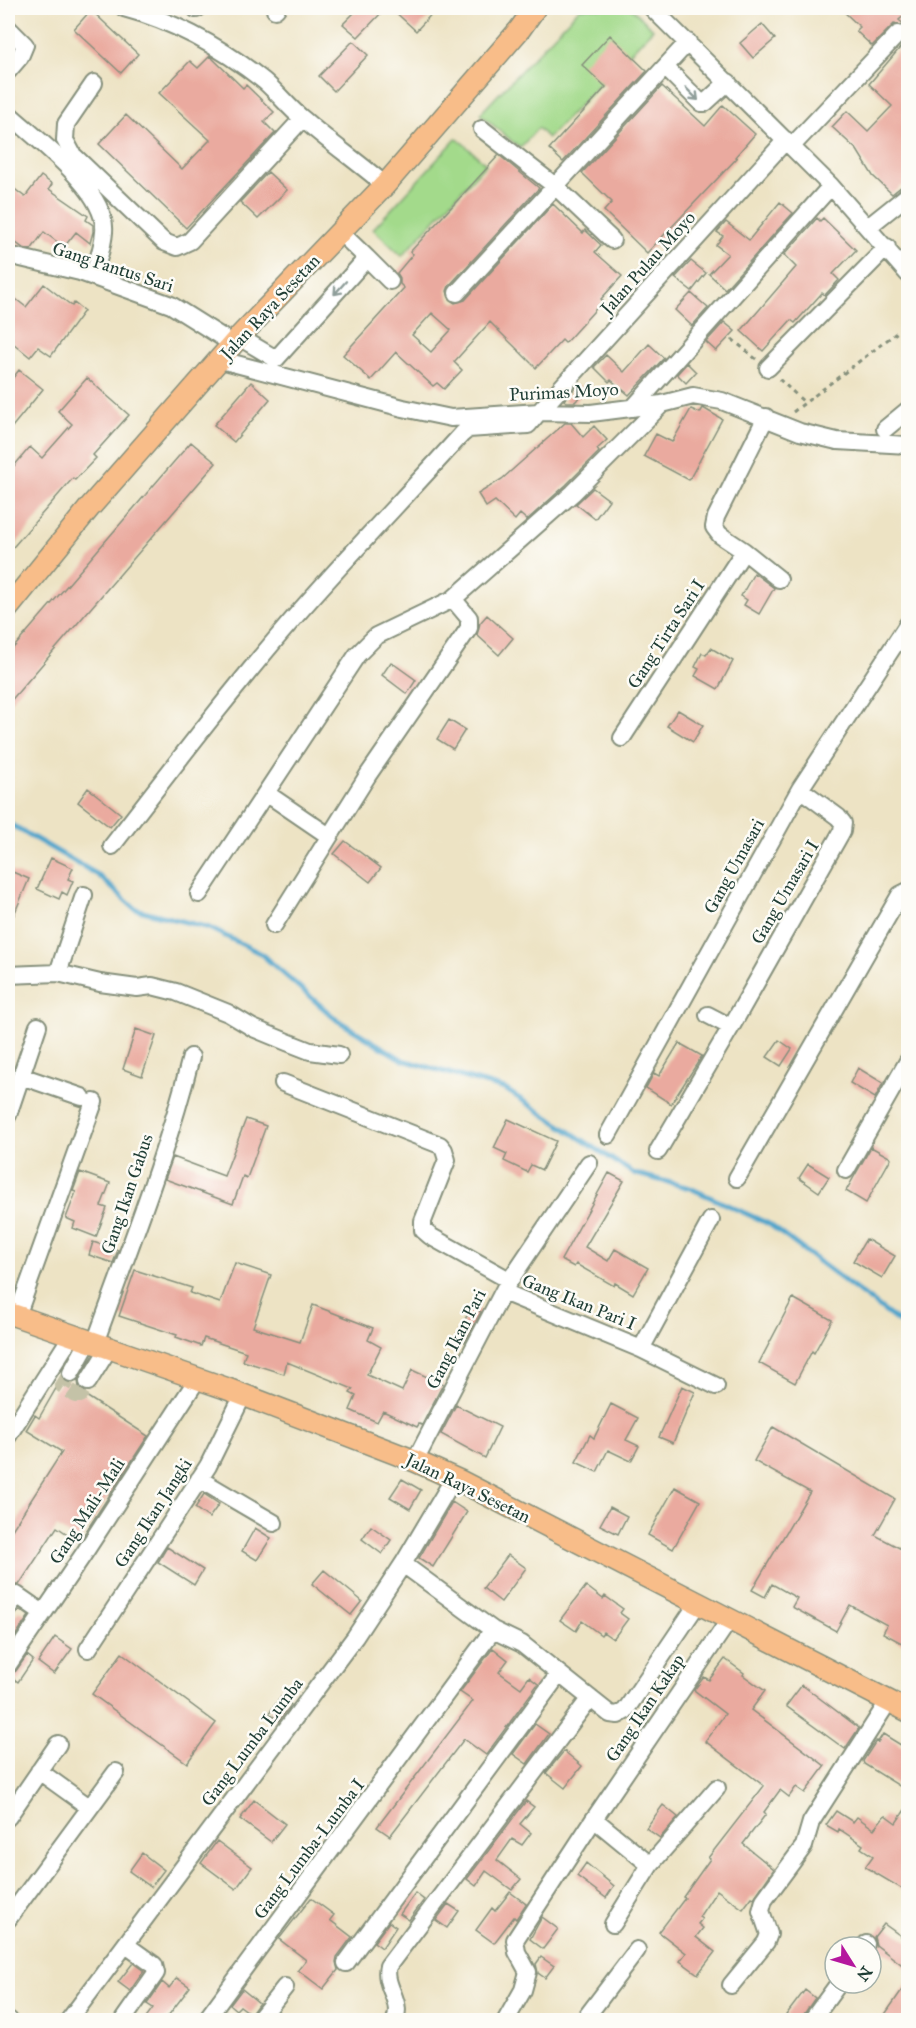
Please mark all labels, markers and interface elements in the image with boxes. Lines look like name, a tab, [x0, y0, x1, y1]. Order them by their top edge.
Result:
one-way arrow	[685, 87, 700, 101]
street label: Jalan Pulau Moyo	[595, 207, 701, 321]
street label: Gang Pantus Sari	[49, 237, 176, 298]
street label: Jalan Raya Sesetan	[214, 250, 325, 366]
one-way arrow	[333, 281, 347, 296]
street label: Purimas Moyo	[509, 378, 619, 406]
street label: Gang Tirta Sari I	[622, 575, 711, 693]
street label: Gang Umasari	[699, 815, 770, 918]
street label: Gang Umasari I	[746, 836, 825, 949]
street label: Gang Ikan Gabus	[96, 1131, 159, 1257]
street label: Gang Ikan Pari I	[518, 1269, 639, 1336]
street label: Gang Ikan Pari	[421, 1285, 492, 1393]
street label: Jalan Raya Sesetan	[400, 1447, 534, 1529]
street label: Gang Mali-Mali	[45, 1454, 130, 1569]
street label: Gang Ikan Jangki	[109, 1454, 197, 1572]
street label: Gang Ikan Kakap	[601, 1650, 690, 1767]
street label: Gang Lumba Lumba	[197, 1673, 309, 1811]
street label: Gang Lumba-Lumba I	[249, 1774, 370, 1924]
north arrow	[823, 1935, 883, 1995]
text: N	[853, 1963, 876, 1985]

